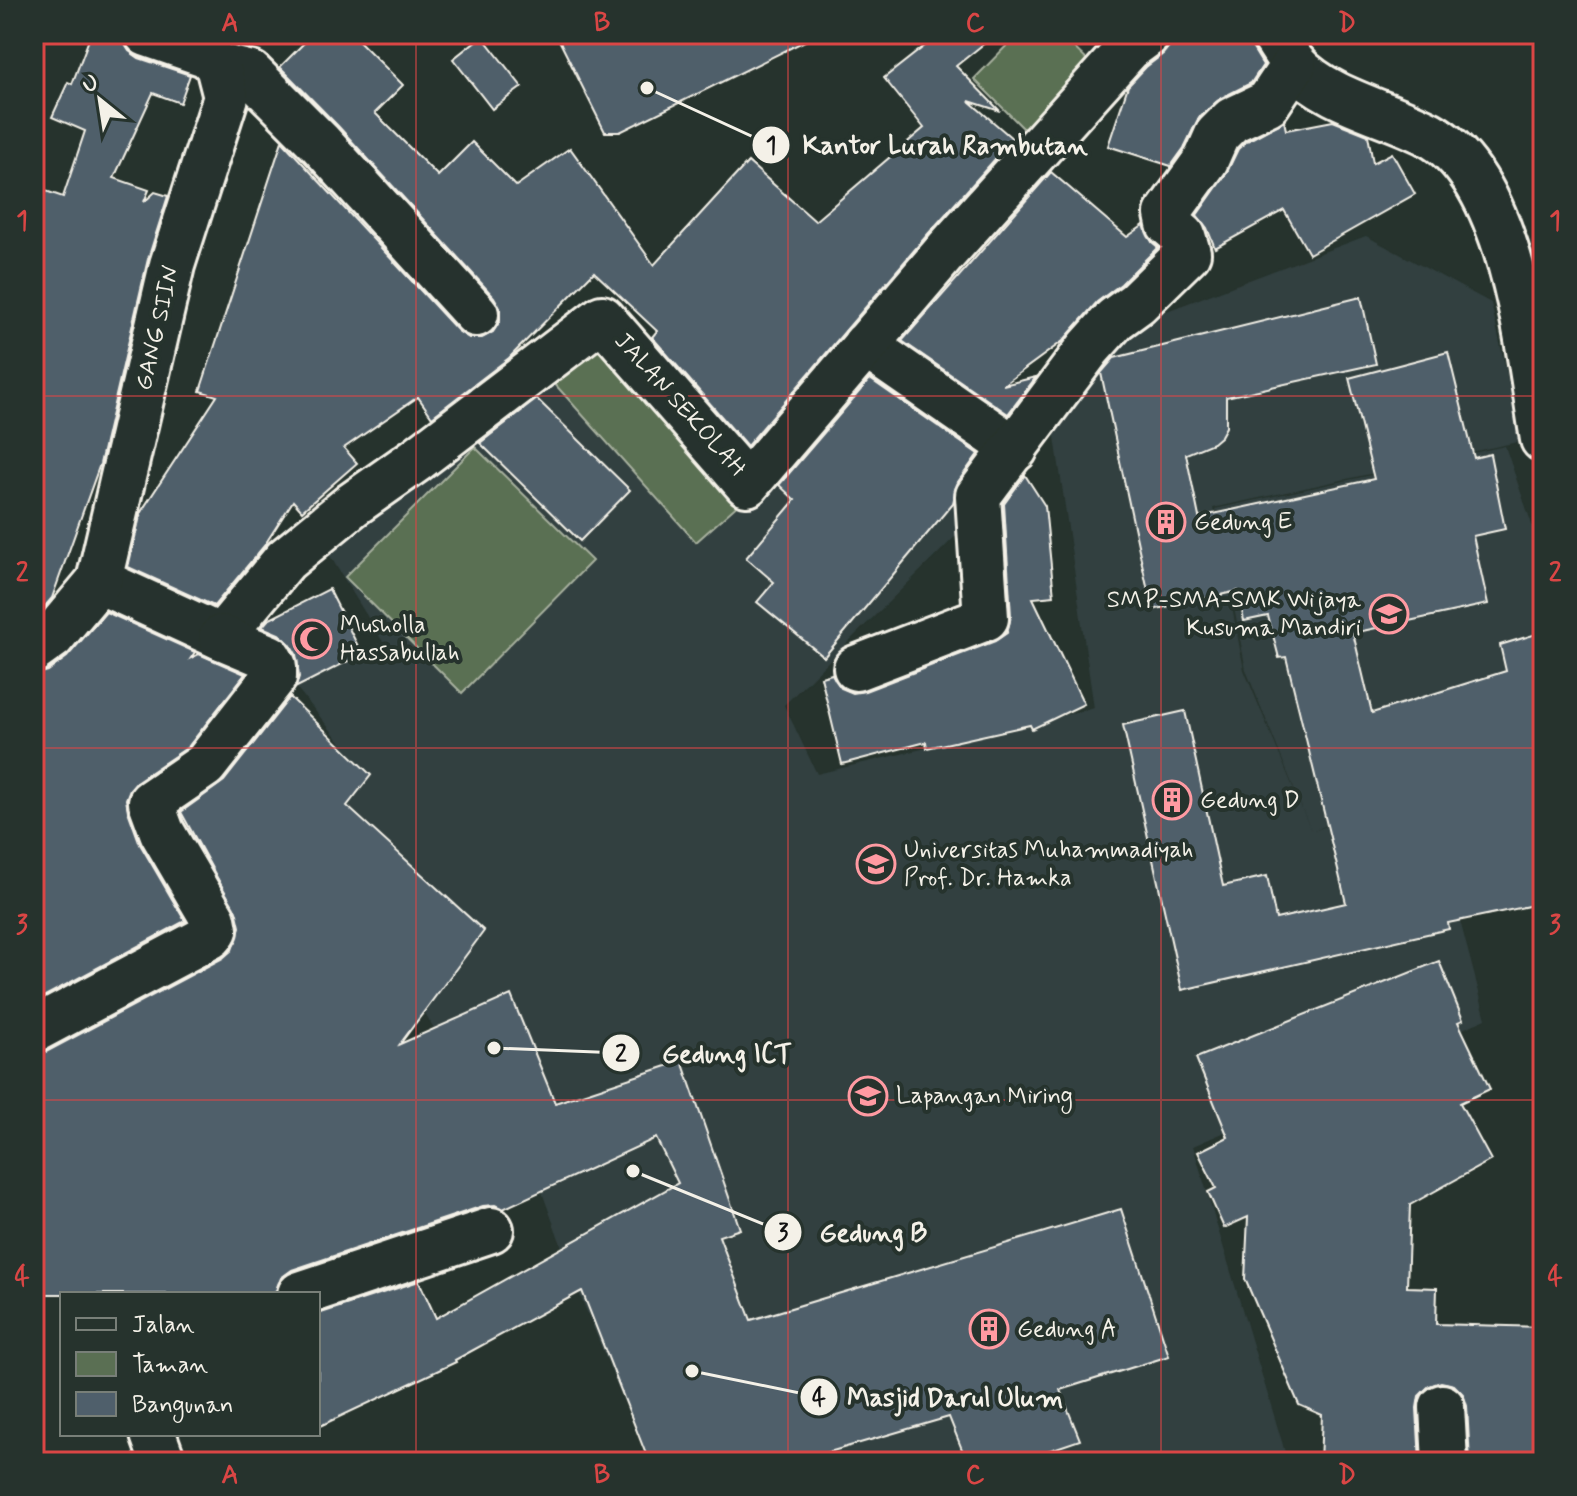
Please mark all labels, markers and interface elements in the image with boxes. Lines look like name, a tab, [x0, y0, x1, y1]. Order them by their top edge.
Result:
text: A	[221, 7, 239, 41]
text: B	[594, 7, 610, 41]
text: C	[966, 7, 985, 41]
text: D	[1338, 7, 1356, 41]
north arrow	[60, 60, 140, 140]
text: U	[78, 69, 104, 100]
callout: Kantor Lurah Rambutan	[751, 120, 1099, 170]
text: Kantor Lurah Rambutan	[802, 130, 1088, 164]
text: 1	[766, 131, 776, 162]
text: 1	[16, 205, 28, 239]
text: 1	[1549, 205, 1561, 239]
street label: GANG SIIN	[129, 262, 187, 394]
street label: JALAN SEKOLAH	[607, 326, 753, 484]
building icon: Gedung E	[1145, 501, 1187, 543]
place label: Gedung E	[1194, 507, 1292, 538]
text: 2	[16, 557, 29, 591]
text: 2	[1549, 557, 1562, 591]
place label: SMP-SMA-SMK Wijaya Kusuma Mandiri	[1107, 585, 1362, 644]
school or university icon: SMP-SMA-SMK Wijaya Kusuma Mandiri	[1368, 593, 1410, 635]
place label: Musholla Hassabullah	[340, 610, 460, 669]
mosque icon: Musholla Hassabullah	[291, 618, 333, 660]
building icon: Gedung D	[1151, 779, 1193, 821]
place label: Gedung D	[1200, 785, 1300, 816]
place label: Universitas Muhammadiyah Prof. Dr. Hamka	[904, 835, 1194, 894]
school or university icon: Universitas Muhammadiyah Prof. Dr. Hamka	[855, 843, 897, 885]
text: 3	[16, 909, 28, 943]
text: 3	[1549, 909, 1561, 943]
callout: Gedung ICT	[601, 1028, 813, 1078]
text: Gedung ICT	[662, 1038, 792, 1073]
text: 2	[615, 1039, 627, 1070]
school or university icon: Lapangan Miring	[847, 1075, 889, 1117]
place label: Lapangan Miring	[896, 1081, 1073, 1114]
callout: Gedung B	[763, 1207, 943, 1257]
text: Gedung B	[819, 1217, 928, 1252]
text: 3	[778, 1218, 789, 1249]
text: 4	[14, 1261, 30, 1295]
text: 4	[1547, 1261, 1563, 1295]
legend	[60, 1292, 320, 1436]
building icon: Gedung A	[968, 1308, 1010, 1350]
text: Jalan	[132, 1310, 195, 1341]
place label: Gedung A	[1017, 1314, 1117, 1345]
text: Taman	[132, 1350, 208, 1381]
callout: Masjid Darul Ulum	[799, 1372, 1072, 1422]
text: Masjid Darul Ulum	[847, 1382, 1063, 1417]
text: 4	[812, 1383, 826, 1414]
text: Bangunan	[132, 1390, 233, 1423]
text: A	[221, 1459, 239, 1493]
text: B	[594, 1459, 610, 1493]
text: C	[966, 1459, 985, 1493]
text: D	[1338, 1459, 1356, 1493]

